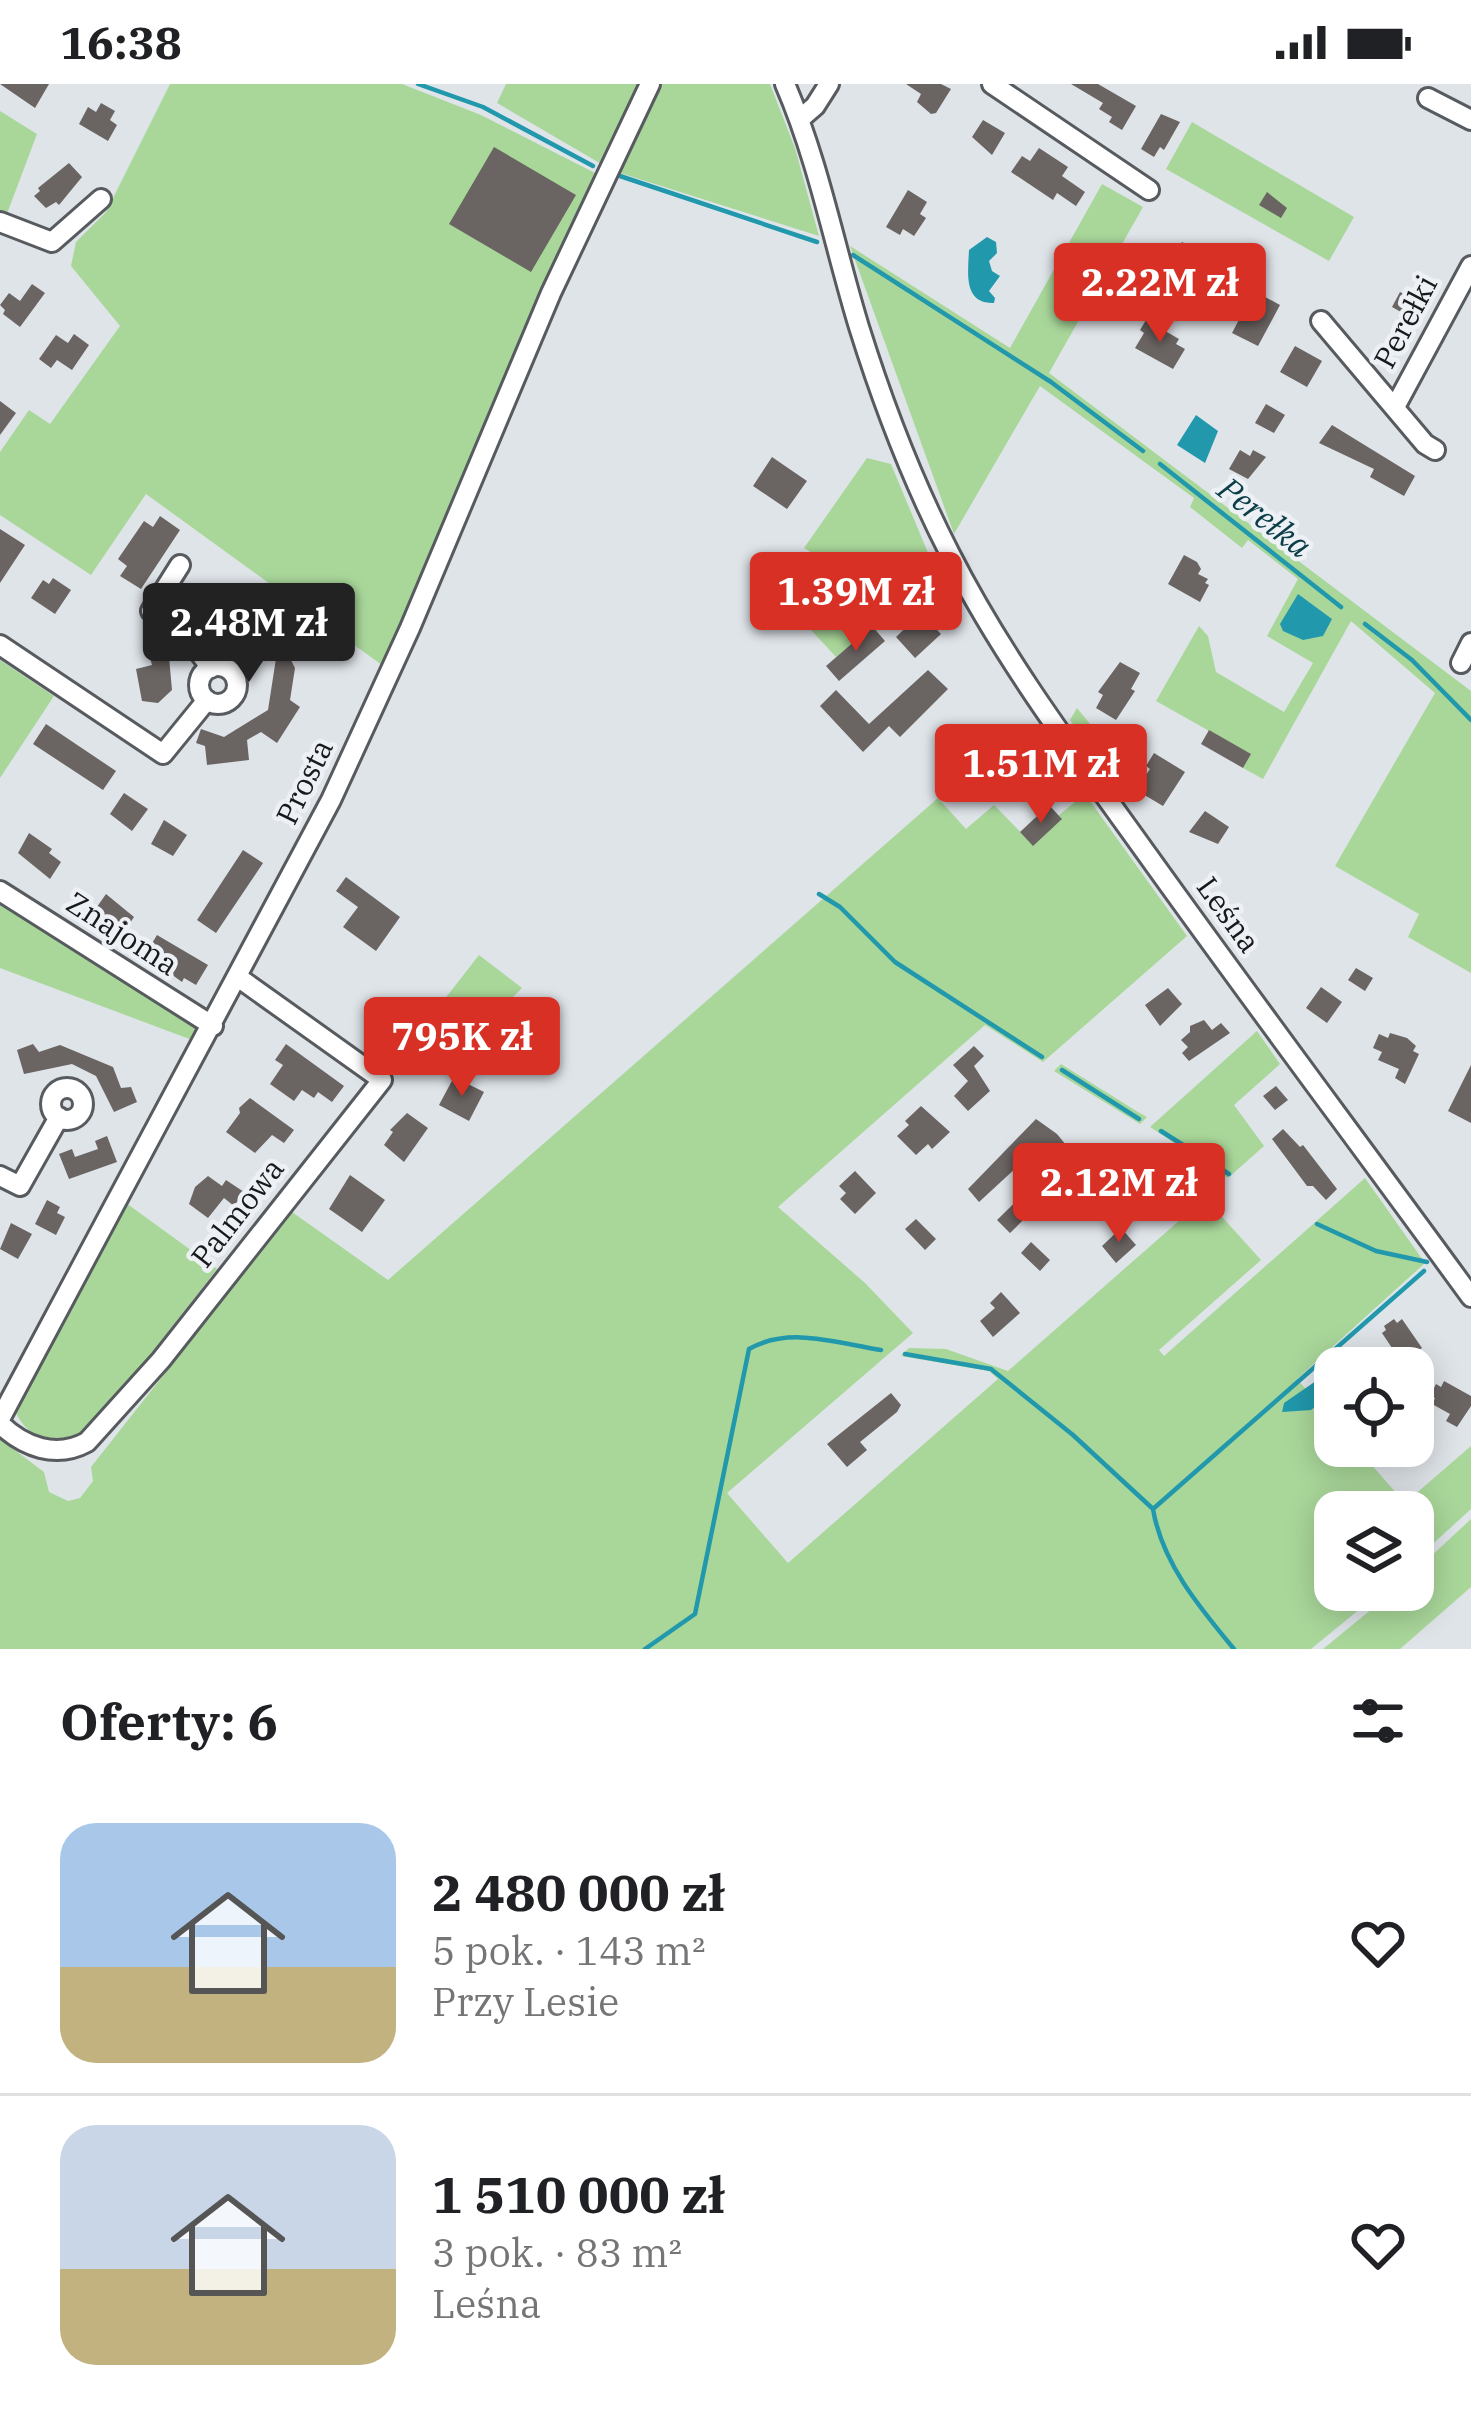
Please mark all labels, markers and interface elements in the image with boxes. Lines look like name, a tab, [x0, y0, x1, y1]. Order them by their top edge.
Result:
text: 16:38	[60, 13, 182, 71]
pin: 2.22M zł	[1036, 243, 1284, 345]
text: 2.22M zł	[1081, 256, 1239, 307]
street label: Perełki	[1364, 268, 1445, 375]
water label: Perełka	[1209, 466, 1321, 567]
pin: 1.39M zł	[732, 552, 980, 654]
text: 1.39M zł	[777, 565, 935, 616]
pin: 2.48M zł	[125, 583, 373, 685]
text: 2.48M zł	[170, 596, 328, 647]
pin: 1.51M zł	[917, 724, 1165, 826]
street label: Prosta	[266, 732, 341, 830]
text: 1.51M zł	[962, 737, 1120, 788]
street label: Leśna	[1189, 869, 1270, 960]
street label: Znajoma	[60, 882, 186, 983]
pin: 795K zł	[351, 997, 573, 1099]
text: 795K zł	[391, 1010, 533, 1061]
pin: 2.12M zł	[995, 1143, 1243, 1245]
street label: Palmowa	[182, 1149, 292, 1275]
text: 2.12M zł	[1040, 1156, 1198, 1207]
map controls	[1314, 1347, 1434, 1611]
button: locate	[1314, 1347, 1434, 1467]
button: layers	[1314, 1491, 1434, 1611]
text: Oferty: 6	[60, 1688, 278, 1754]
icon: filters	[1345, 1688, 1411, 1754]
text: 2 480 000 zł	[432, 1859, 725, 1925]
icon: home	[156, 1871, 300, 2015]
icon: heart	[1345, 1910, 1411, 1976]
text: 5 pok. · 143 m²	[432, 1925, 705, 1976]
text: Przy Lesie	[432, 1976, 619, 2027]
text: 1 510 000 zł	[432, 2161, 725, 2227]
icon: home	[156, 2173, 300, 2317]
icon: heart	[1345, 2212, 1411, 2278]
text: 3 pok. · 83 m²	[432, 2227, 682, 2278]
text: Leśna	[432, 2278, 541, 2329]

